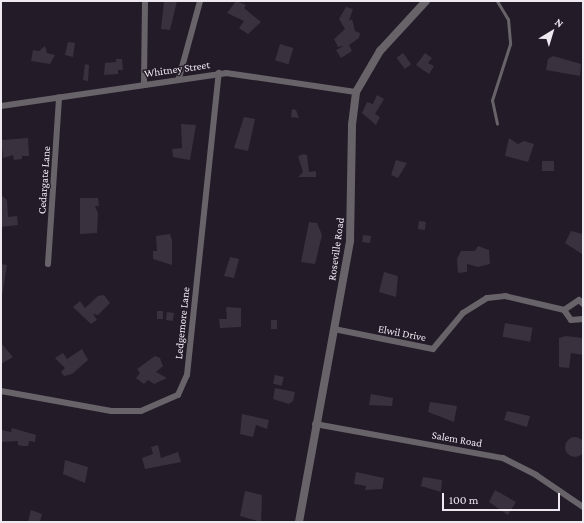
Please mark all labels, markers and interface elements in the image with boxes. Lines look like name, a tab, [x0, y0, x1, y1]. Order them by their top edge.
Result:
north arrow	[532, 12, 572, 52]
text: N	[553, 16, 566, 30]
street label: Whitney Street	[143, 58, 211, 80]
street label: Cedargate Lane	[35, 146, 53, 214]
street label: Roseville Road	[325, 217, 347, 281]
street label: Ledgemore Lane	[172, 286, 192, 360]
street label: Elwil Drive	[377, 322, 427, 344]
street label: Salem Road	[431, 428, 483, 450]
scale bar	[444, 485, 562, 511]
text: 100 m	[449, 493, 478, 507]

